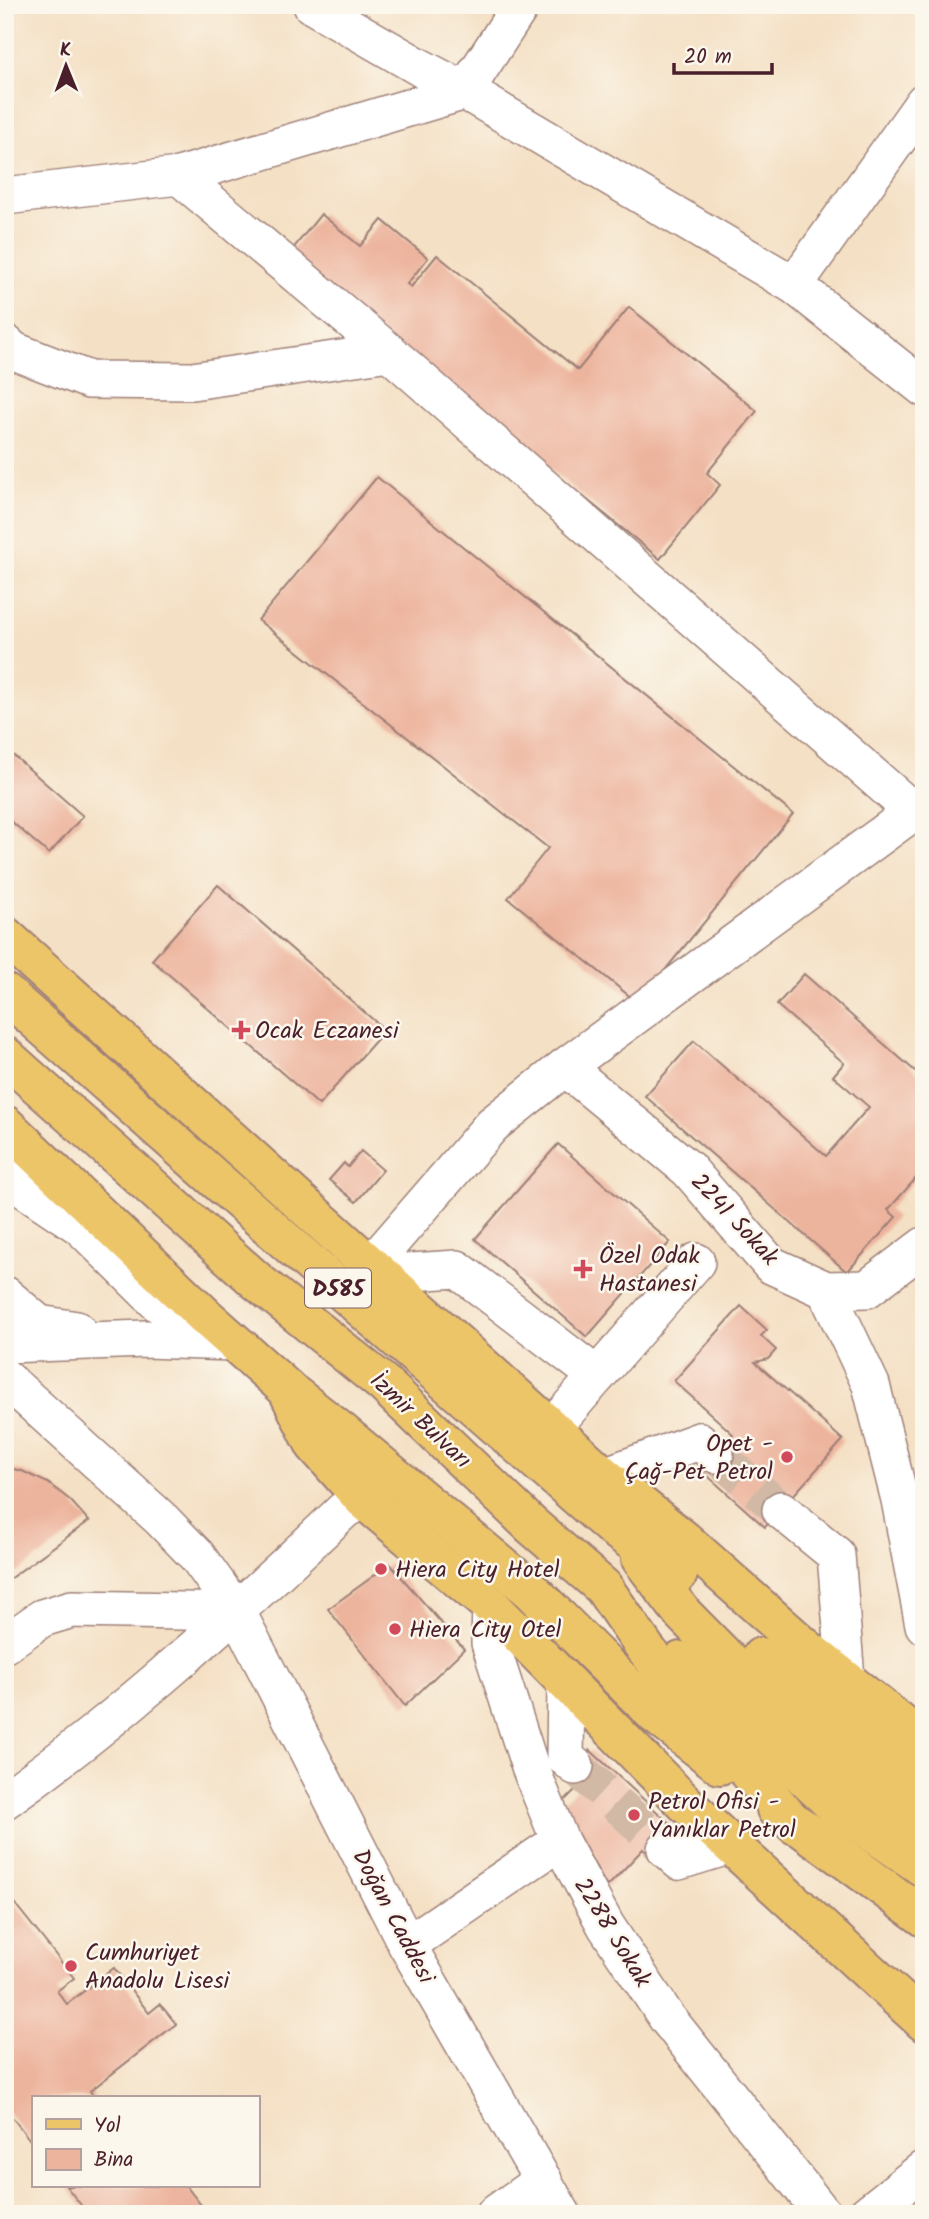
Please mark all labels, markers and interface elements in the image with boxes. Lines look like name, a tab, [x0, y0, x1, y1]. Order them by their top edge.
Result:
north arrow	[32, 32, 102, 102]
scale bar	[674, 32, 772, 76]
text: K	[60, 36, 72, 66]
text: 20 m	[684, 41, 732, 74]
place label: Ocak Eczanesi	[255, 1012, 400, 1051]
marker: Ocak Eczanesi	[233, 1022, 249, 1038]
street label: 2241 Sokak	[680, 1164, 788, 1276]
place label: Özel Odak Hastanesi	[599, 1237, 701, 1304]
marker: Özel Odak Hastanesi	[573, 1259, 593, 1279]
road number: D585	[305, 1268, 371, 1308]
street label: İzmir Bulvarı	[360, 1363, 480, 1479]
place label: Opet - Çağ-Pet Petrol	[624, 1425, 773, 1492]
marker: Opet - Çağ-Pet Petrol	[779, 1449, 795, 1465]
place label: Hiera City Hotel	[395, 1551, 560, 1590]
marker: Hiera City Hotel	[373, 1561, 389, 1577]
place label: Hiera City Otel	[409, 1611, 561, 1650]
marker: Hiera City Otel	[387, 1621, 403, 1637]
place label: Petrol Ofisi - Yanıklar Petrol	[648, 1783, 796, 1850]
marker: Petrol Ofisi - Yanıklar Petrol	[626, 1807, 642, 1823]
street label: Doğan Caddesi	[341, 1842, 445, 1992]
street label: 2288 Sokak	[562, 1870, 661, 1996]
place label: Cumhuriyet Anadolu Lisesi	[85, 1934, 231, 2001]
marker: Cumhuriyet Anadolu Lisesi	[63, 1958, 79, 1974]
legend	[32, 2096, 259, 2188]
text: Yol	[94, 2110, 121, 2143]
text: Bina	[94, 2144, 133, 2177]

